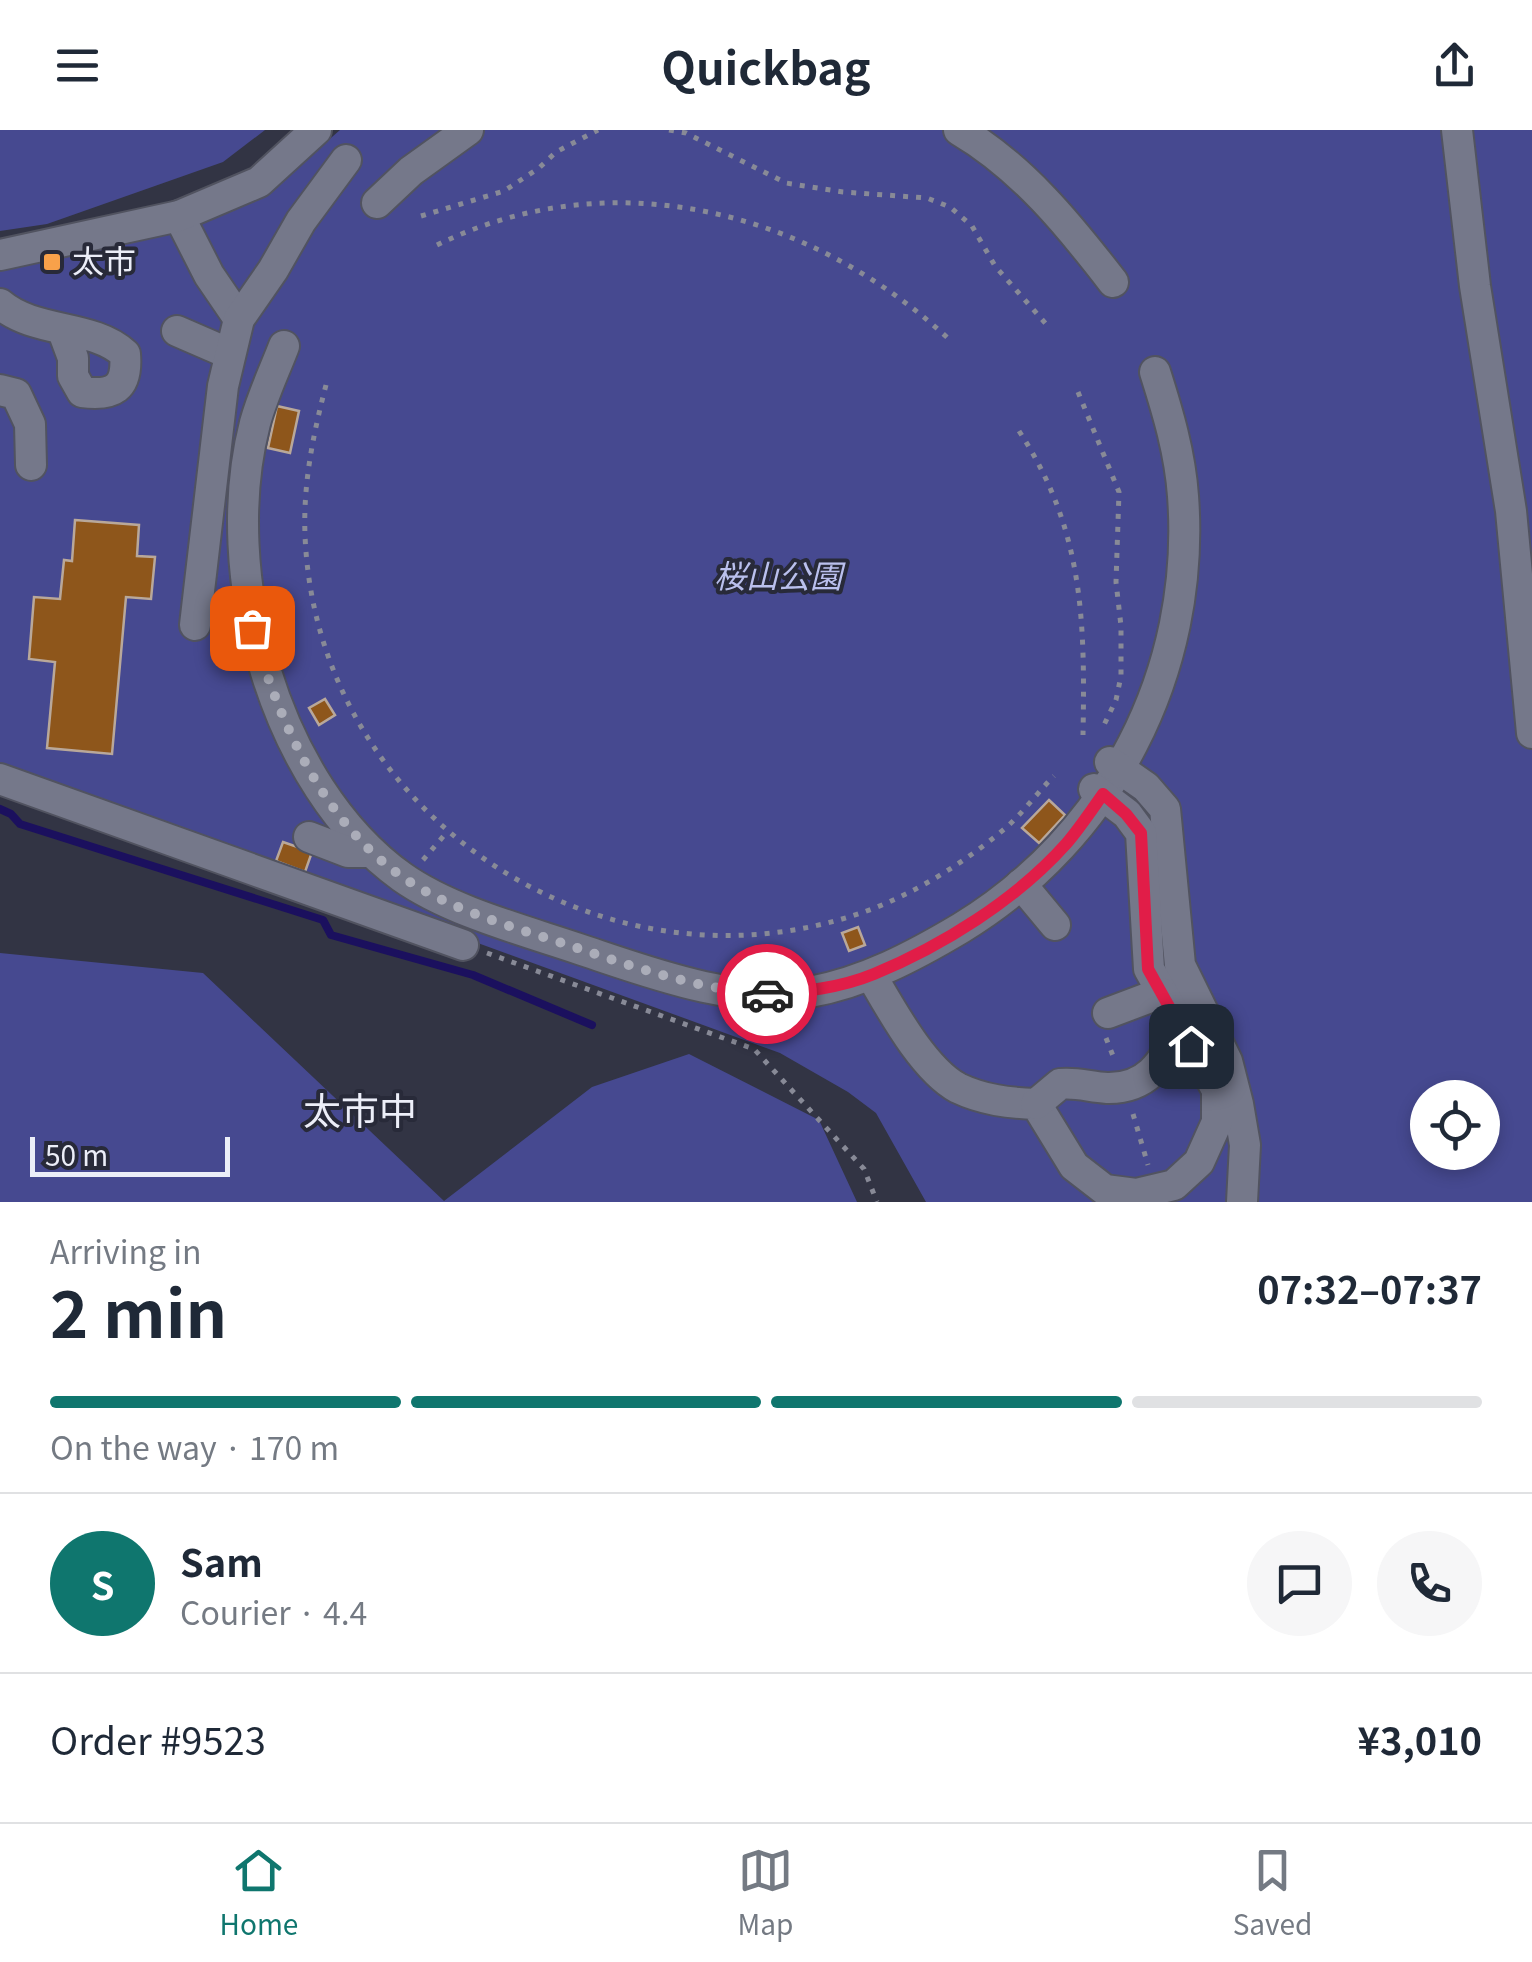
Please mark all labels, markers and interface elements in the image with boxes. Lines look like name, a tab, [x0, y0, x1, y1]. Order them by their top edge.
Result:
text: Quickbag	[661, 33, 871, 98]
icon: menu	[50, 38, 105, 93]
icon: share	[1427, 38, 1482, 93]
place label: 太市	[72, 236, 136, 282]
marker: 太市	[41, 251, 63, 273]
park label: 桜山公園	[714, 551, 846, 597]
pin	[210, 586, 295, 671]
icon: bag	[225, 601, 280, 656]
courier	[717, 944, 817, 1044]
icon: car	[740, 967, 795, 1022]
pin	[1149, 1004, 1234, 1089]
icon: home	[1164, 1019, 1219, 1074]
map controls	[1410, 1080, 1500, 1170]
button: locate	[1410, 1080, 1500, 1170]
district label: 太市中	[303, 1081, 417, 1136]
scale bar	[30, 1132, 230, 1176]
text: 50 m	[45, 1134, 108, 1174]
text: Arriving in	[50, 1227, 202, 1273]
text: 07:32–07:37	[1257, 1260, 1482, 1315]
text: 2 min	[50, 1263, 227, 1357]
text: On the way · 170 m	[50, 1423, 339, 1469]
button: chat	[1247, 1531, 1352, 1636]
button: phone	[1377, 1531, 1482, 1636]
text: Sam	[180, 1533, 263, 1588]
text: S	[91, 1556, 114, 1611]
text: Courier · 4.4	[180, 1588, 367, 1634]
text: Order #9523	[50, 1711, 266, 1766]
text: ¥3,010	[1358, 1711, 1482, 1766]
tab: Home	[220, 1843, 298, 1943]
tab: Map	[738, 1843, 793, 1943]
tab: Saved	[1233, 1843, 1312, 1943]

